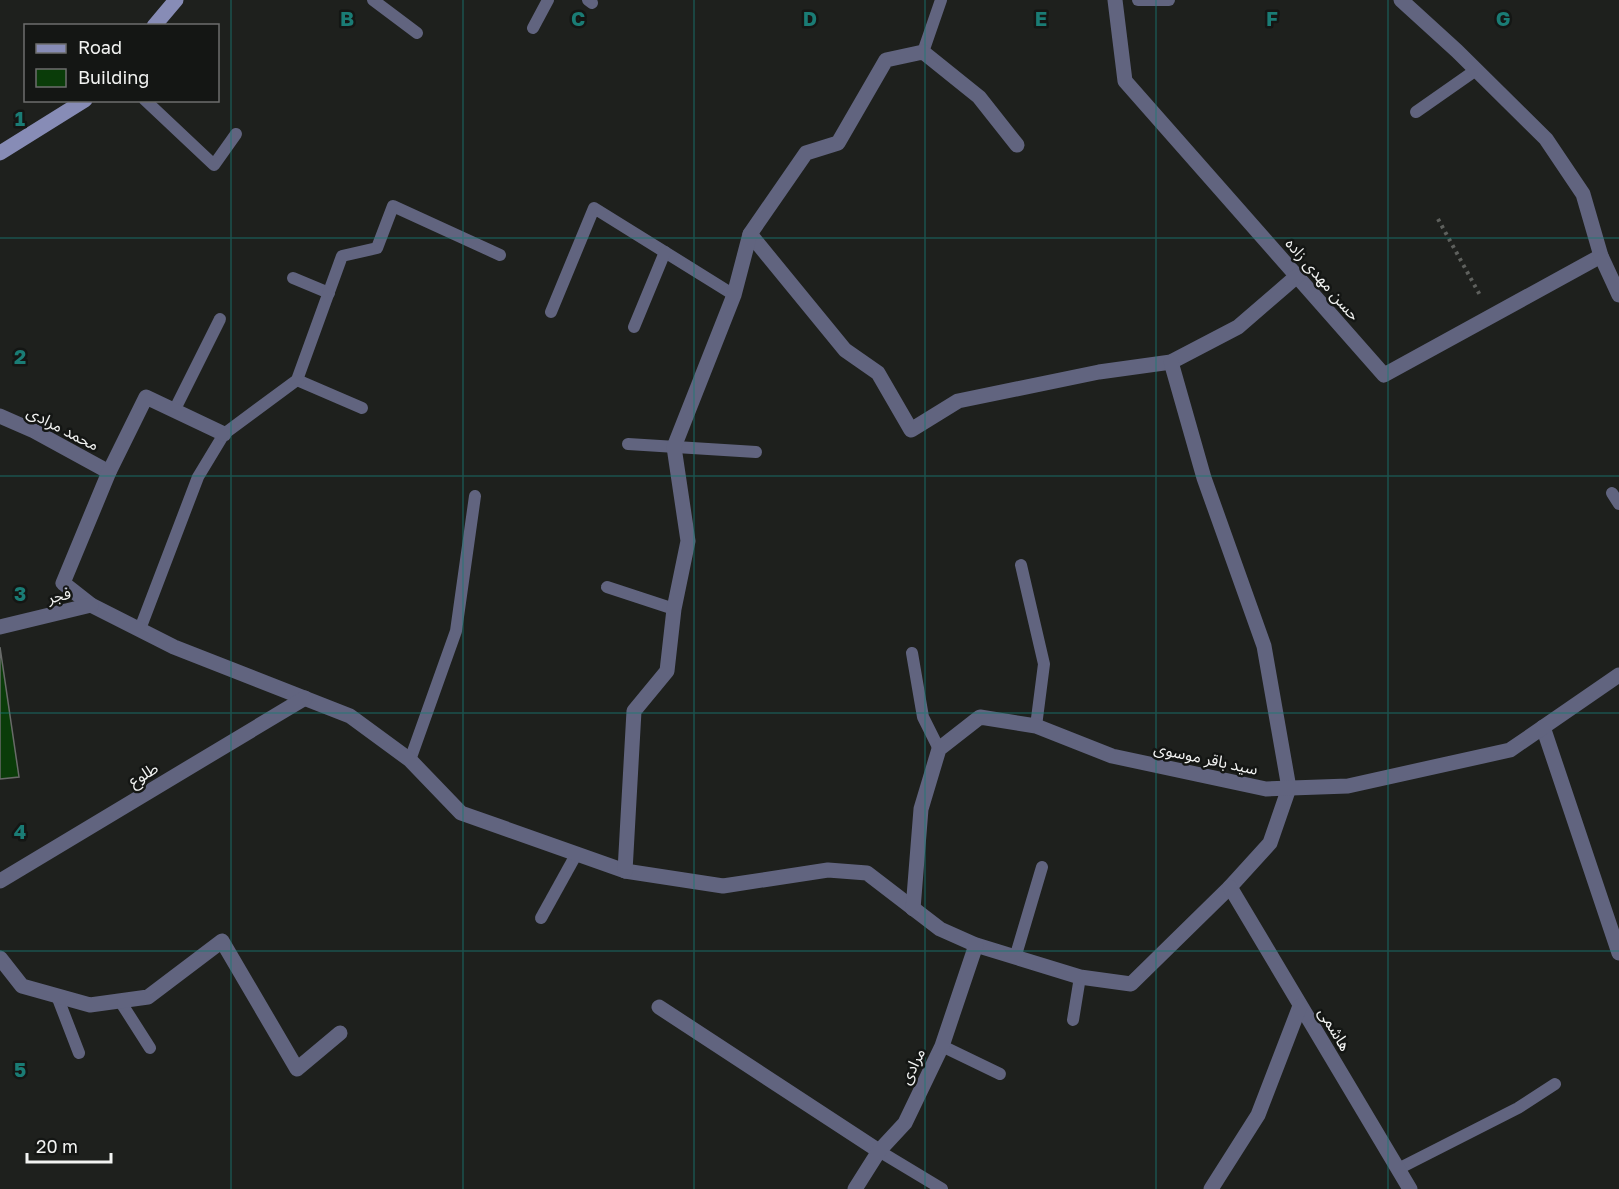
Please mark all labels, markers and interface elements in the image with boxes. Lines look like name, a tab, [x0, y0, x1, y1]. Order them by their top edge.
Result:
text: B	[340, 6, 354, 30]
text: C	[571, 6, 585, 30]
text: D	[803, 6, 817, 30]
text: E	[1035, 6, 1047, 30]
text: F	[1266, 6, 1278, 30]
text: G	[1496, 6, 1510, 30]
legend	[24, 24, 219, 102]
text: Road	[78, 36, 122, 58]
text: Building	[78, 66, 149, 88]
text: 1	[15, 106, 25, 130]
street label: حسن مهدی زاده	[1282, 233, 1364, 325]
text: 2	[14, 344, 26, 368]
street label: محمد مرادی	[24, 401, 102, 455]
text: 3	[14, 581, 26, 605]
street label: فجر	[44, 582, 73, 608]
street label: سید باقر موسوی	[1152, 737, 1260, 779]
street label: طلوع	[124, 757, 163, 793]
text: 4	[14, 819, 26, 843]
street label: هاشمی	[1314, 1004, 1356, 1054]
street label: مرادی	[895, 1045, 929, 1087]
text: 5	[14, 1057, 26, 1081]
scale bar	[27, 1126, 111, 1164]
text: 20 m	[36, 1135, 78, 1157]

